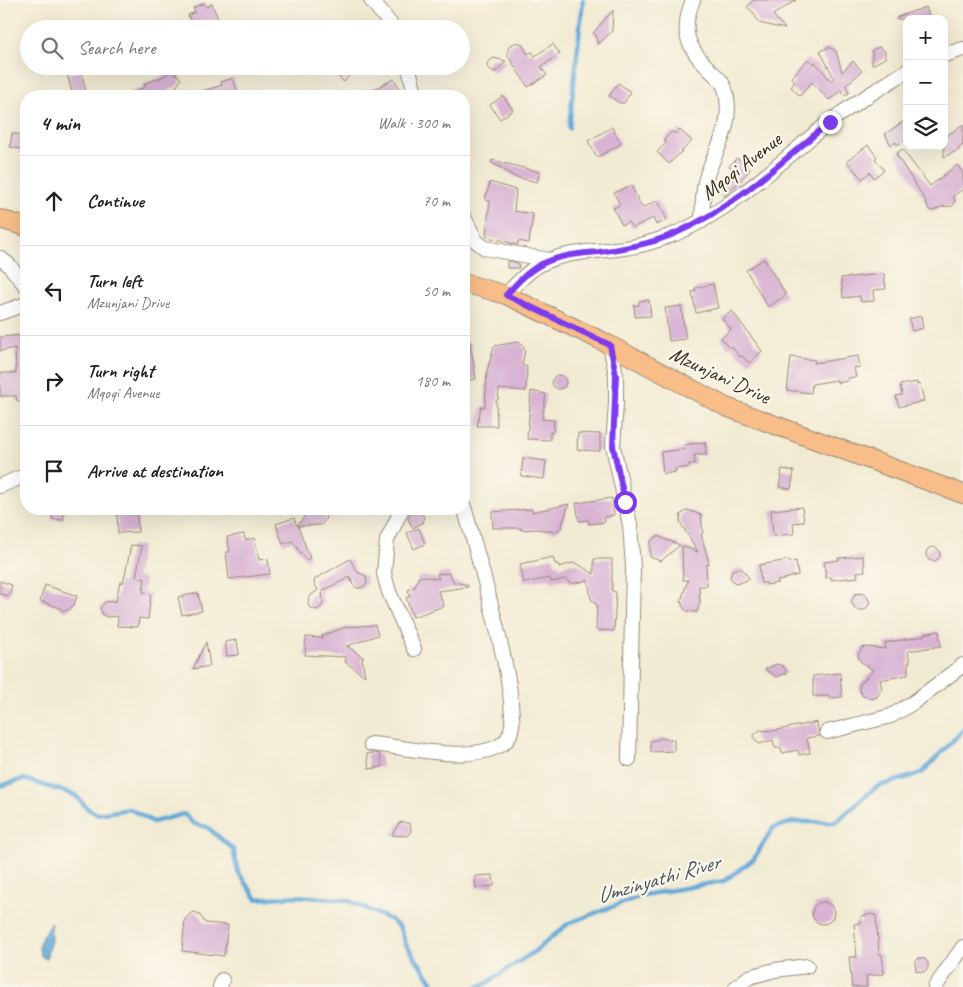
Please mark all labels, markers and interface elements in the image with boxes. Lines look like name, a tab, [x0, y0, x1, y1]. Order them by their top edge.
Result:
map controls	[903, 15, 948, 150]
button: +	[903, 15, 948, 60]
search box	[20, 20, 470, 75]
icon: search	[38, 34, 66, 62]
text: Search here	[78, 36, 155, 60]
button: −	[903, 60, 948, 105]
button: layers	[903, 105, 948, 150]
text: 4 min	[40, 110, 80, 136]
route end	[819, 111, 842, 134]
text: Walk · 300 m	[378, 113, 450, 133]
street label: Mqoqi Avenue	[696, 126, 787, 206]
icon: ahead	[40, 187, 68, 215]
text: Continue	[87, 189, 144, 213]
text: 70 m	[423, 191, 450, 211]
text: Turn left	[87, 269, 142, 293]
icon: left	[40, 277, 68, 305]
text: 50 m	[423, 281, 450, 301]
text: Mzunjani Drive	[87, 293, 169, 313]
street label: Mzunjani Drive	[666, 340, 775, 410]
text: Turn right	[87, 359, 154, 383]
icon: right	[40, 367, 68, 395]
text: 180 m	[416, 371, 450, 391]
text: Mqoqi Avenue	[87, 383, 159, 403]
icon: arrive	[40, 457, 68, 485]
text: Arrive at destination	[87, 459, 223, 483]
route start	[614, 491, 637, 514]
water label: Umzinyathi River	[594, 847, 725, 910]

